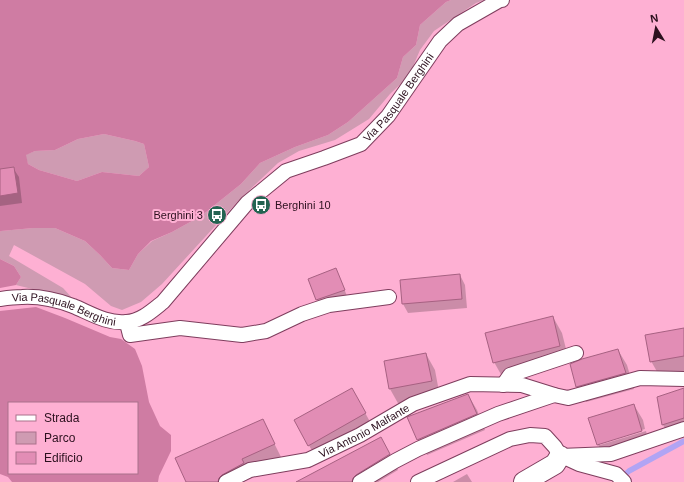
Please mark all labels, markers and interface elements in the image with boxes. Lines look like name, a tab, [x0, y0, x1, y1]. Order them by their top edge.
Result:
north arrow	[636, 8, 676, 48]
text: N	[649, 12, 659, 25]
street label: Via Pasquale Berghini	[361, 51, 436, 144]
bus stop icon: Berghini 10	[250, 194, 272, 216]
place label: Berghini 10	[275, 199, 331, 211]
bus stop icon: Berghini 3	[206, 204, 228, 226]
place label: Berghini 3	[153, 209, 203, 221]
street label: Via Pasquale Berghini	[11, 291, 117, 328]
legend	[8, 402, 138, 474]
street label: Via Antonio Malfante	[317, 402, 411, 460]
text: Strada	[44, 411, 80, 425]
text: Parco	[44, 431, 76, 445]
text: Edificio	[44, 451, 83, 465]

